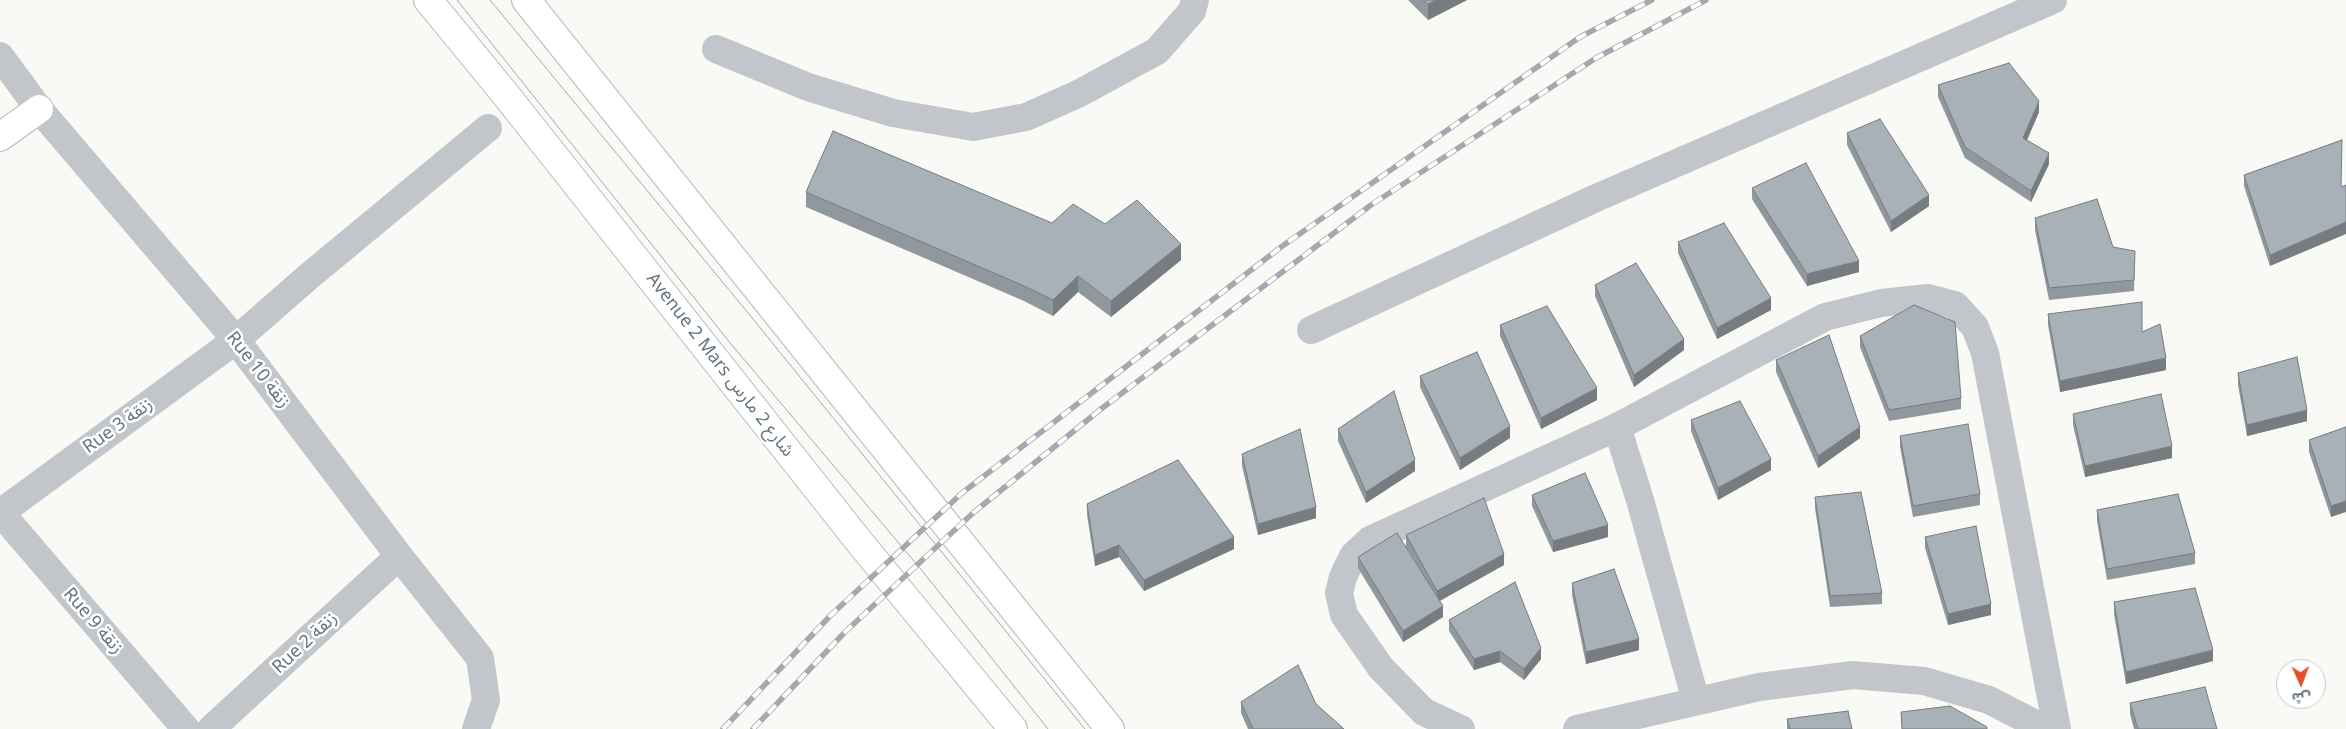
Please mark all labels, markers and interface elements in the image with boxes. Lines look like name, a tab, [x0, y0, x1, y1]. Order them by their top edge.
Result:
street label: Avenue 2 Mars شارع 2 مارس	[642, 269, 798, 461]
street label: Rue 10 زنقة	[221, 328, 295, 412]
street label: Rue 3 زنقة	[79, 394, 157, 458]
street label: Rue 9 زنقة	[58, 583, 128, 659]
street label: Rue 2 زنقة	[268, 608, 342, 678]
north arrow	[2276, 659, 2326, 709]
text: ش	[2292, 689, 2311, 708]

